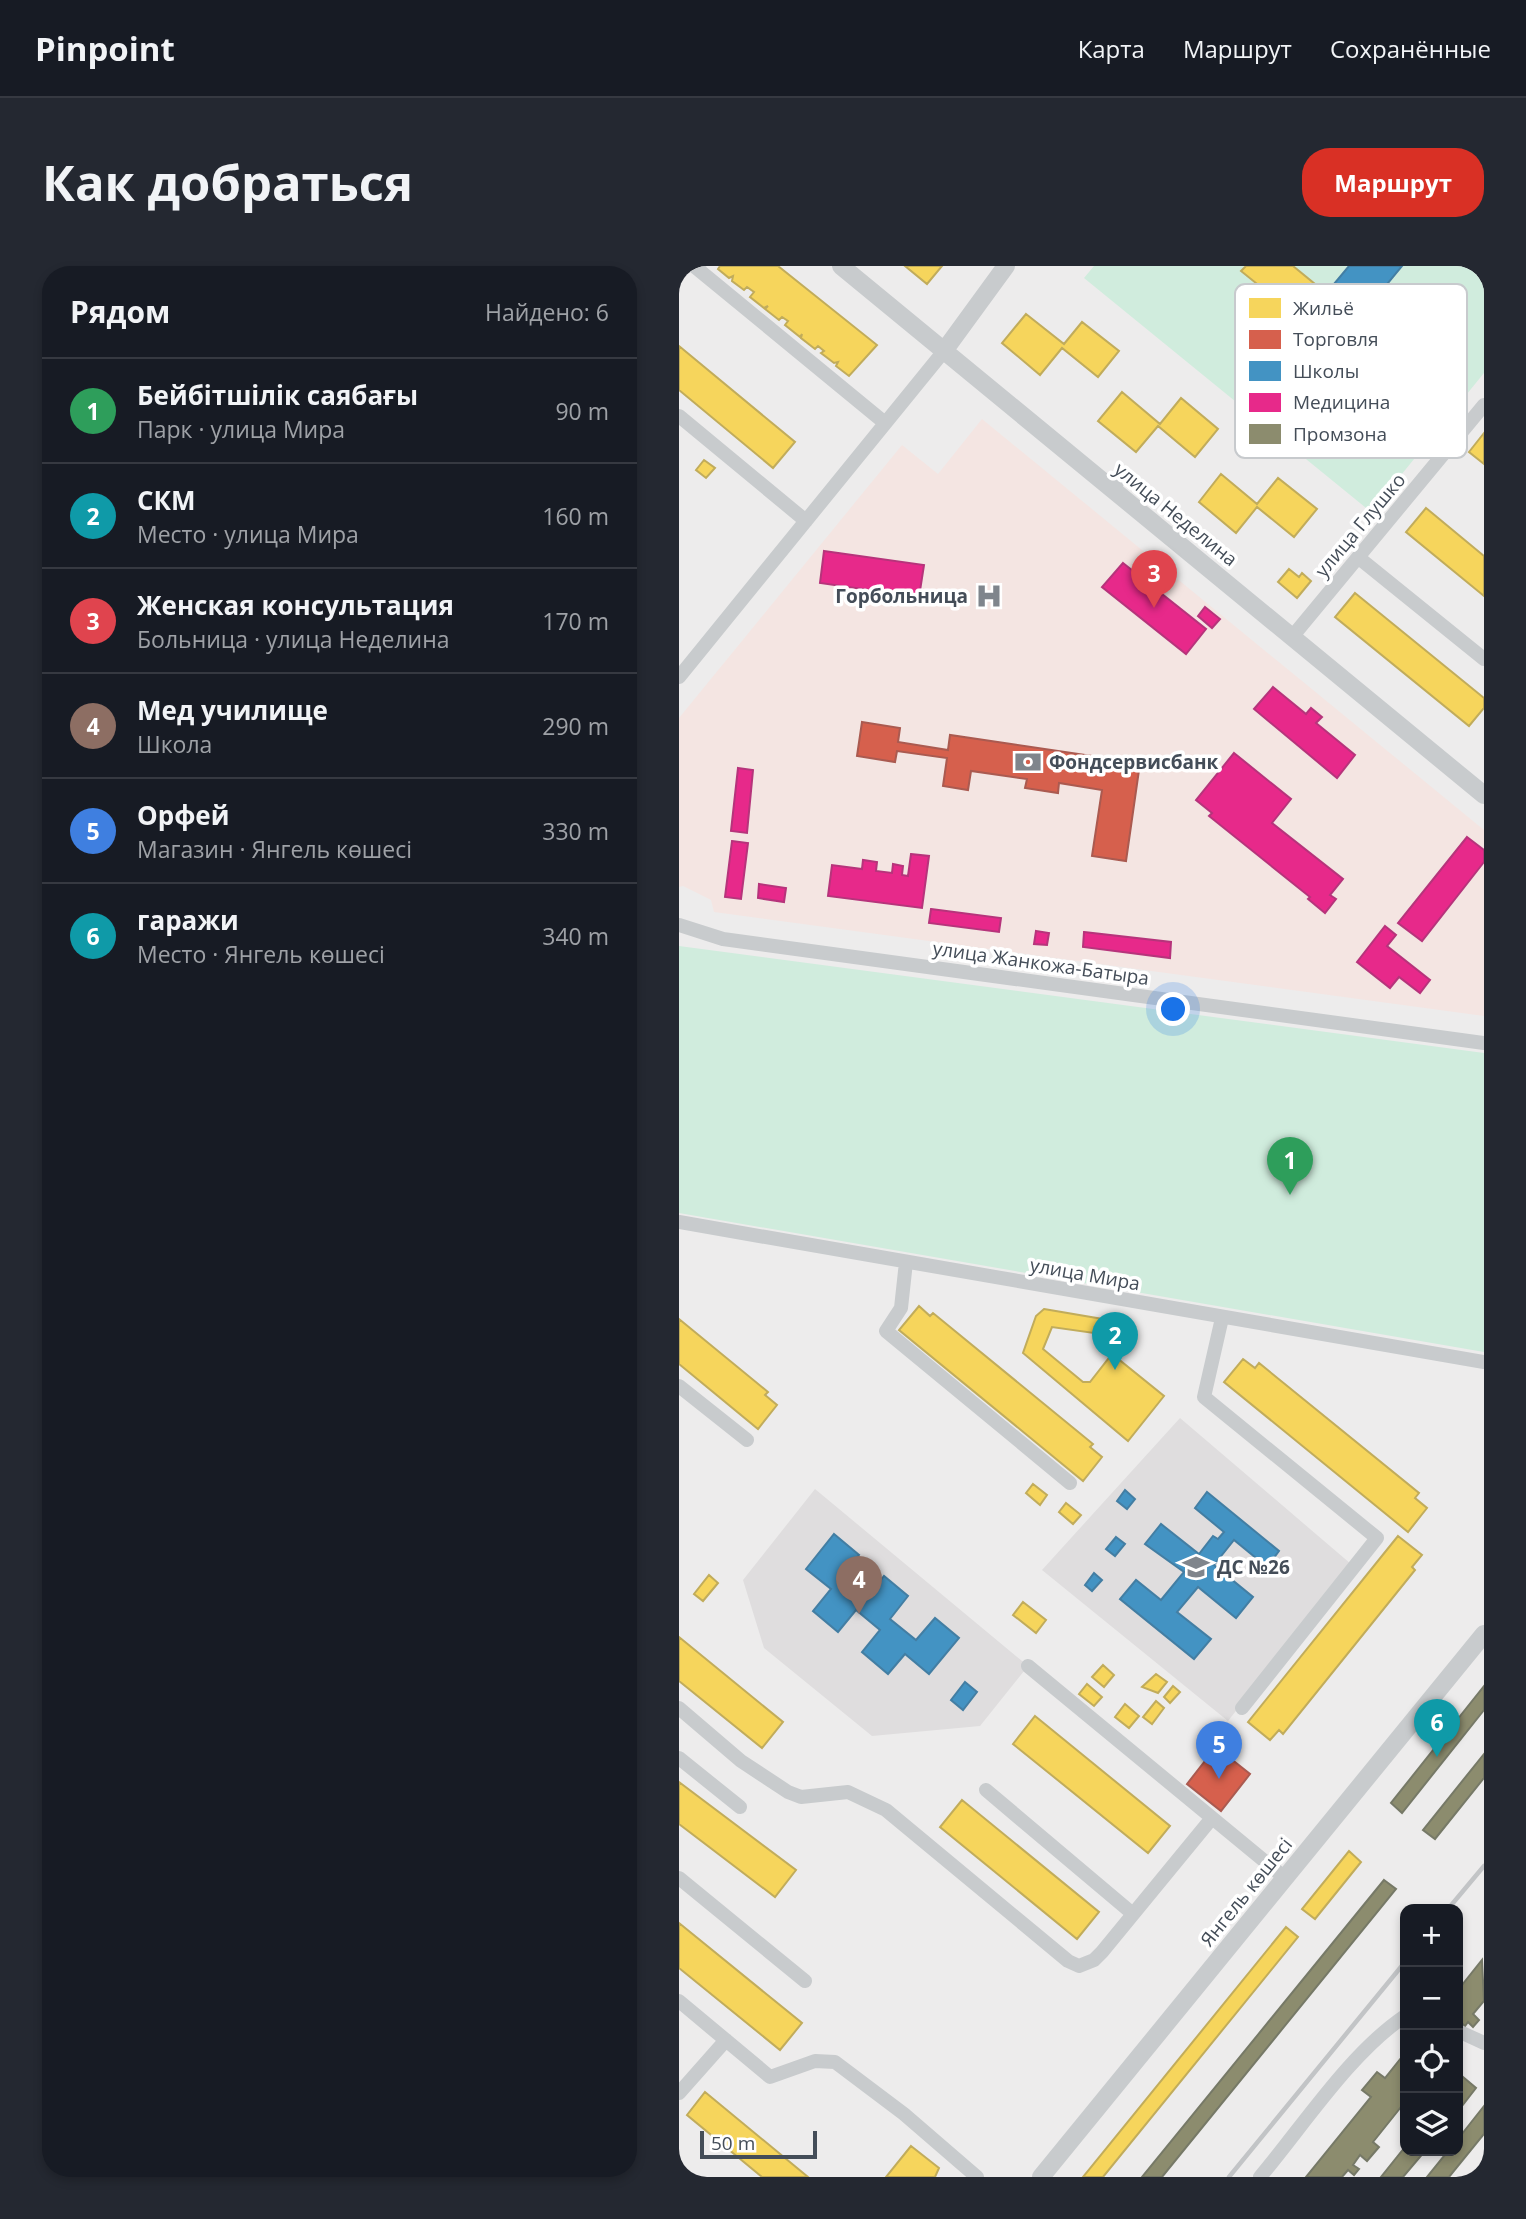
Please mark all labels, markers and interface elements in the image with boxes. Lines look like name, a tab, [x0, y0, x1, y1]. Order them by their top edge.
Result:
text: Pinpoint	[35, 26, 175, 71]
text: Карта	[1078, 32, 1145, 65]
text: Маршрут	[1183, 32, 1292, 65]
text: Сохранённые	[1330, 32, 1491, 65]
button: Маршрут	[1302, 148, 1484, 217]
text: Как добраться	[42, 149, 413, 215]
legend	[1235, 284, 1467, 458]
text: Рядом	[70, 291, 170, 332]
text: Жильё	[1293, 295, 1354, 321]
text: Найдено: 6	[485, 296, 609, 328]
text: Торговля	[1293, 326, 1378, 352]
text: Школы	[1293, 358, 1359, 384]
text: Бейбітшілік саябағы	[137, 377, 418, 413]
text: Медицина	[1293, 389, 1390, 415]
text: 1	[86, 395, 100, 427]
text: 90 m	[555, 395, 609, 427]
text: Парк · улица Мира	[137, 413, 345, 445]
text: Промзона	[1293, 421, 1387, 447]
street label: улица Неделина	[1109, 456, 1243, 572]
street label: улица Глушко	[1309, 468, 1411, 582]
text: СКМ	[137, 482, 196, 518]
text: 2	[86, 500, 100, 532]
text: 160 m	[542, 500, 609, 532]
text: Место · улица Мира	[137, 518, 359, 550]
pin: 3	[1131, 550, 1177, 608]
hospital icon: Горбольница	[974, 581, 1004, 611]
place label: Горбольница	[835, 583, 968, 609]
text: Женская консультация	[137, 587, 454, 623]
text: 3	[86, 605, 100, 637]
text: 170 m	[542, 605, 609, 637]
text: Больница · улица Неделина	[137, 623, 450, 655]
text: Мед училище	[137, 692, 328, 728]
text: 4	[86, 710, 100, 742]
text: 290 m	[542, 710, 609, 742]
text: Школа	[137, 728, 212, 760]
bank icon: Фондсервисбанк	[1013, 747, 1043, 777]
place label: Фондсервисбанк	[1049, 749, 1219, 775]
text: Орфей	[137, 797, 229, 833]
text: 5	[86, 815, 100, 847]
text: 330 m	[542, 815, 609, 847]
text: Магазин · Янгель көшесі	[137, 833, 412, 865]
text: гаражи	[137, 902, 239, 938]
text: 6	[86, 920, 100, 952]
text: 340 m	[542, 920, 609, 952]
street label: улица Жанкожа-Батыра	[931, 935, 1151, 991]
text: Место · Янгель көшесі	[137, 938, 385, 970]
your location	[1156, 992, 1190, 1026]
pin: 1	[1267, 1137, 1313, 1195]
street label: улица Мира	[1028, 1252, 1142, 1296]
pin: 2	[1092, 1312, 1138, 1370]
school or university icon: ДС №26	[1181, 1552, 1211, 1582]
place label: ДС №26	[1217, 1554, 1290, 1580]
pin: 4	[836, 1556, 882, 1614]
pin: 6	[1414, 1699, 1460, 1757]
pin: 5	[1196, 1721, 1242, 1779]
street label: Янгель көшесі	[1194, 1832, 1298, 1952]
map controls	[1400, 1904, 1463, 2156]
button: +	[1400, 1904, 1463, 1967]
button: −	[1400, 1967, 1463, 2030]
button: locate	[1400, 2030, 1463, 2093]
button: layers	[1400, 2093, 1463, 2156]
scale bar	[700, 2128, 817, 2160]
text: 50 m	[711, 2130, 755, 2156]

